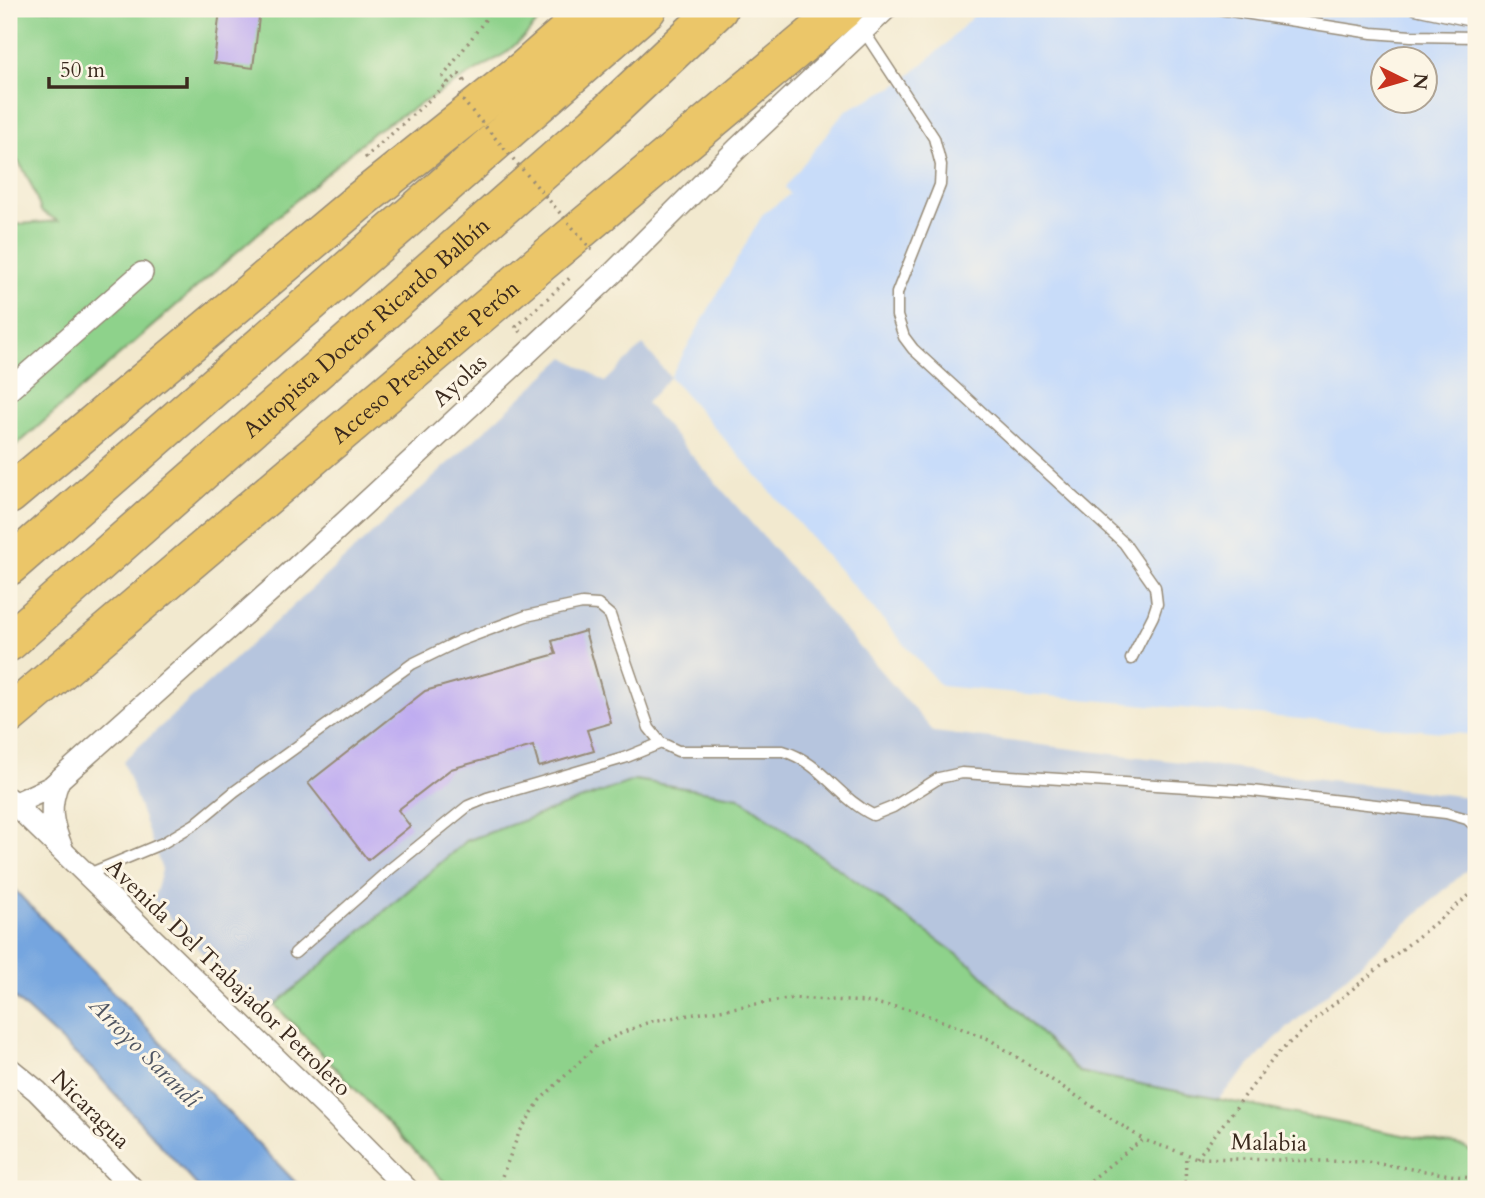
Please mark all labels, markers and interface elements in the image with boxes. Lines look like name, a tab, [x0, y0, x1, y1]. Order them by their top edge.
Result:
scale bar	[49, 46, 187, 90]
north arrow	[1370, 46, 1440, 116]
text: 50 m	[60, 56, 105, 85]
text: N	[1406, 72, 1434, 91]
street label: Autopista Doctor Ricardo Balbín	[236, 210, 496, 445]
street label: Acceso Presidente Perón	[324, 273, 526, 451]
street label: Ayolas	[425, 347, 493, 414]
street label: Avenida Del Trabajador Petrolero	[99, 852, 358, 1103]
water label: Arroyo Sarandí	[81, 989, 209, 1116]
street label: Nicaragua	[44, 1063, 137, 1156]
street label: Malabia	[1231, 1126, 1307, 1159]

